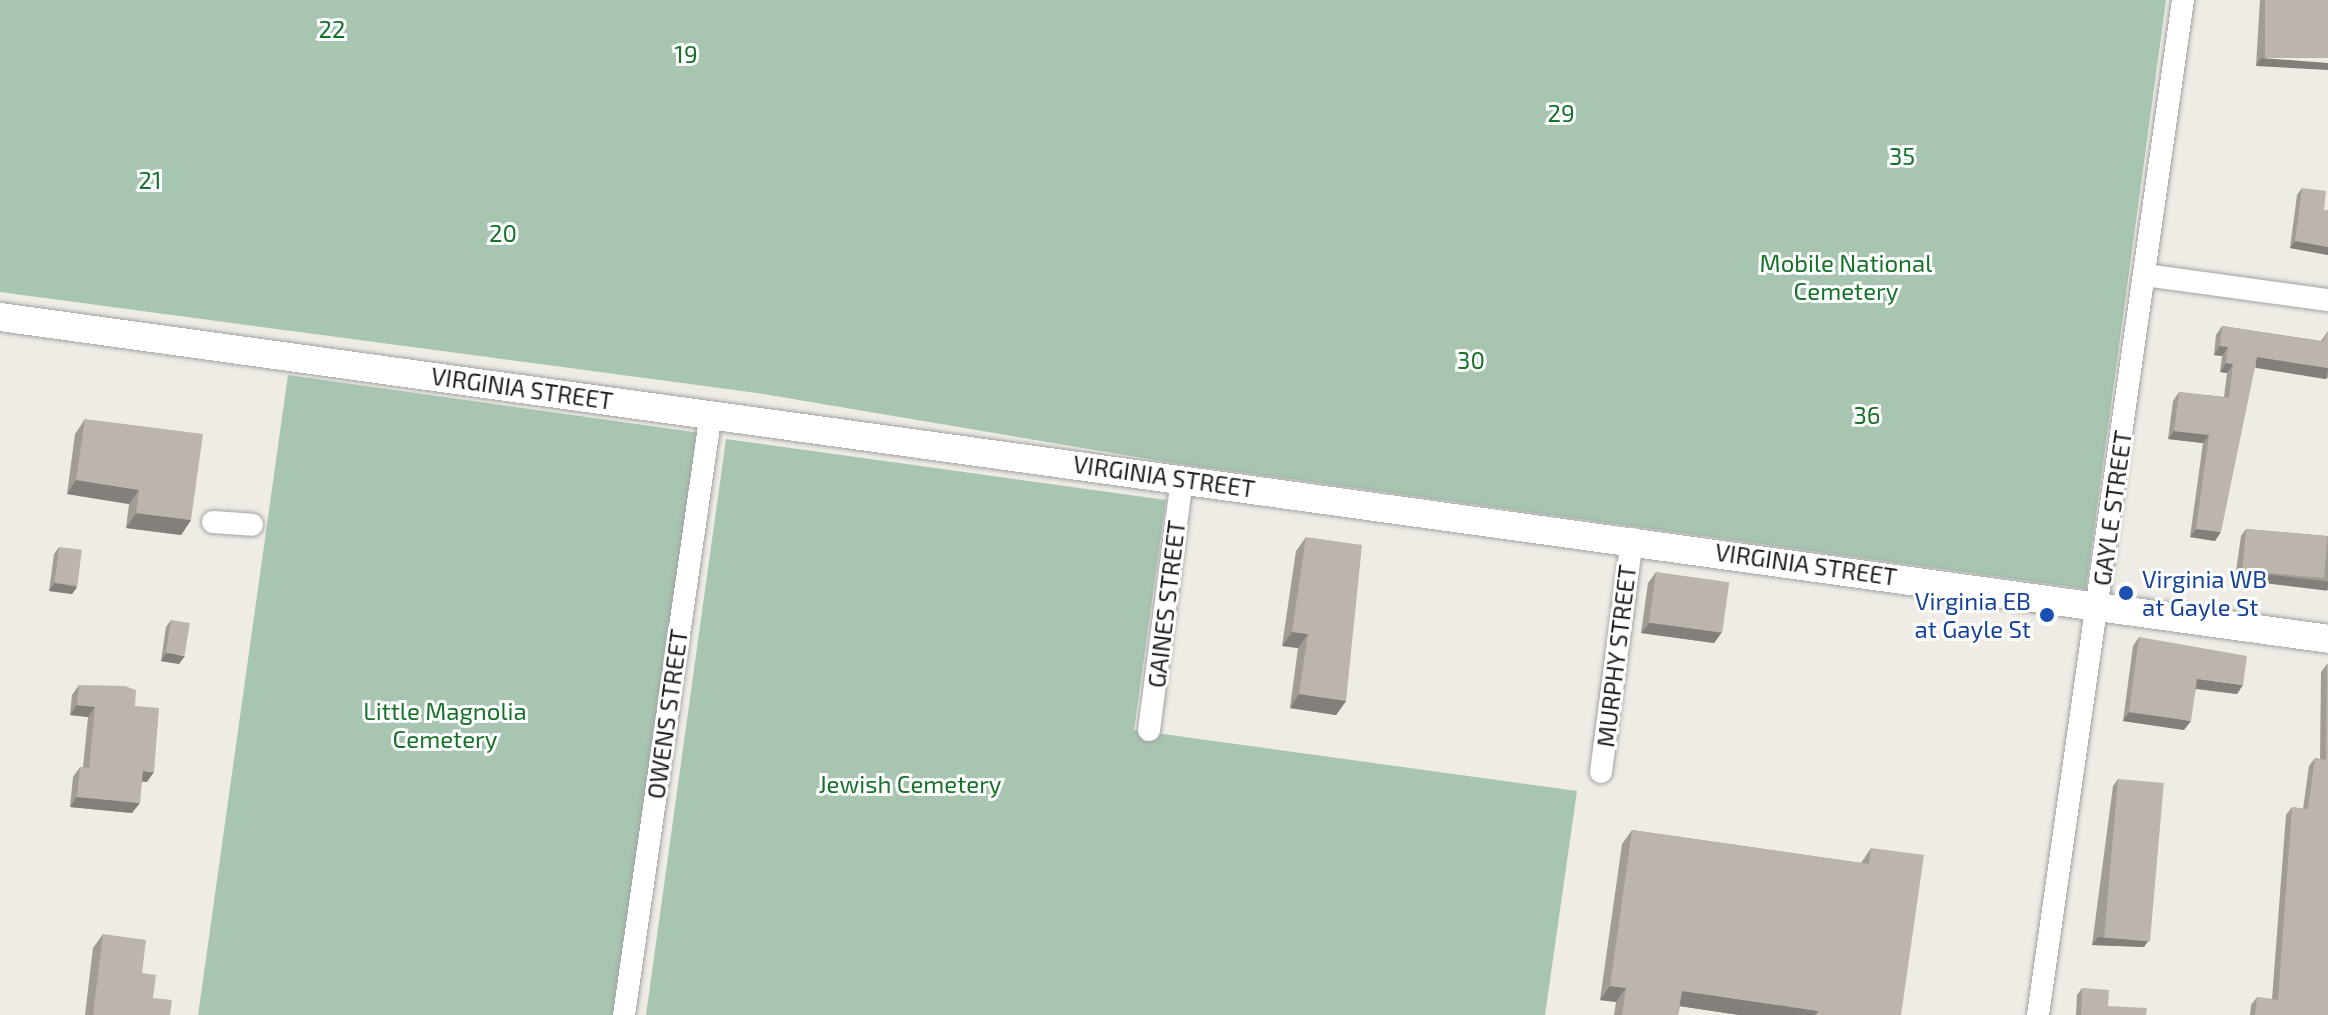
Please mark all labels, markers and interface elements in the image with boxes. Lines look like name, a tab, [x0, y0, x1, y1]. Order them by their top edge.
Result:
park label: 22	[319, 15, 345, 43]
park label: 19	[674, 40, 698, 68]
park label: 29	[1547, 99, 1575, 127]
park label: 35	[1889, 142, 1915, 170]
park label: 21	[138, 166, 162, 194]
park label: 20	[489, 219, 517, 247]
park label: Mobile National Cemetery	[1760, 249, 1932, 305]
park label: 30	[1457, 346, 1485, 374]
street label: VIRGINIA STREET	[429, 361, 615, 415]
park label: 36	[1853, 401, 1881, 429]
street label: GAYLE STREET	[2087, 428, 2137, 588]
street label: VIRGINIA STREET	[1071, 449, 1257, 503]
street label: GAINES STREET	[1141, 519, 1191, 689]
street label: VIRGINIA STREET	[1713, 537, 1899, 591]
street label: MURPHY STREET	[1590, 563, 1642, 749]
place label: Virginia WB at Gayle St	[2142, 565, 2267, 621]
marker: Virginia WB at Gayle St	[2117, 584, 2135, 602]
place label: Virginia EB at Gayle St	[1915, 587, 2031, 643]
marker: Virginia EB at Gayle St	[2038, 606, 2056, 624]
street label: OWENS STREET	[641, 627, 693, 801]
park label: Little Magnolia Cemetery	[363, 697, 527, 753]
park label: Jewish Cemetery	[818, 770, 1002, 798]

